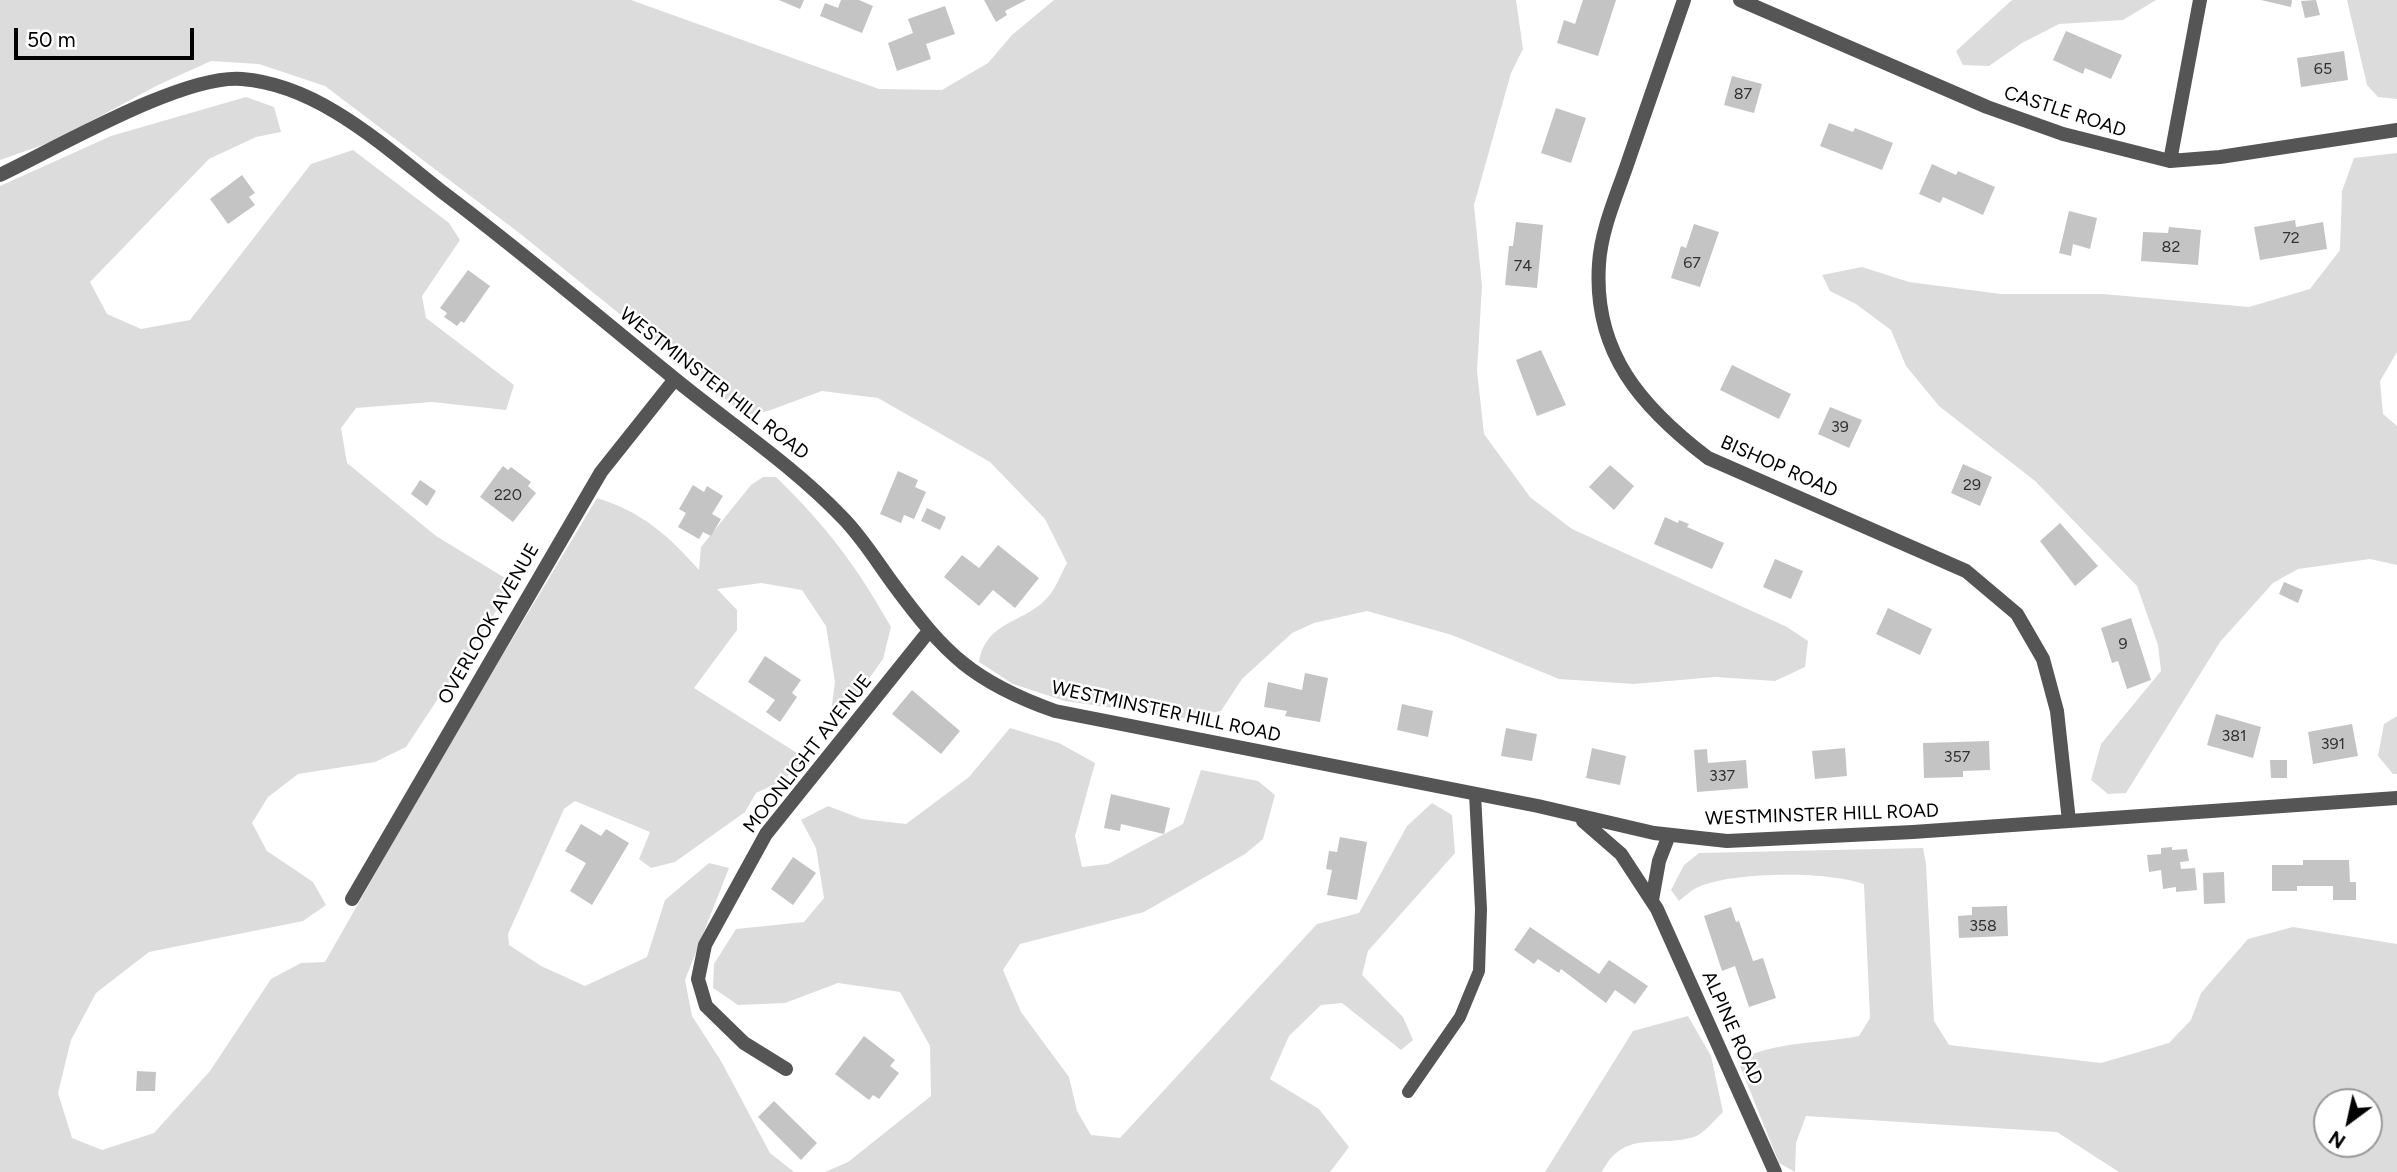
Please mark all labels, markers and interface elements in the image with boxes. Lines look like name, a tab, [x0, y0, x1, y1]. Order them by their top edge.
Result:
scale bar	[18, 14, 198, 58]
text: 50 m	[27, 27, 76, 52]
house number: 65	[2314, 59, 2332, 79]
street label: CASTLE ROAD	[2001, 82, 2129, 142]
house number: 87	[1734, 84, 1752, 104]
house number: 72	[2282, 228, 2300, 248]
house number: 82	[2162, 237, 2180, 257]
house number: 67	[1683, 253, 1701, 273]
house number: 74	[1514, 256, 1532, 276]
street label: WESTMINSTER HILL ROAD	[615, 303, 813, 465]
house number: 39	[1831, 417, 1849, 437]
street label: BISHOP ROAD	[1717, 431, 1841, 503]
house number: 29	[1963, 475, 1981, 495]
house number: 220	[494, 485, 522, 505]
street label: OVERLOOK AVENUE	[434, 539, 544, 709]
house number: 9	[2118, 634, 2128, 654]
street label: MOONLIGHT AVENUE	[739, 670, 877, 838]
street label: WESTMINSTER HILL ROAD	[1049, 677, 1283, 747]
house number: 381	[2221, 726, 2247, 746]
house number: 391	[2321, 734, 2345, 754]
house number: 357	[1944, 747, 1970, 767]
house number: 337	[1709, 766, 1735, 786]
street label: WESTMINSTER HILL ROAD	[1705, 800, 1939, 830]
house number: 358	[1969, 916, 1997, 936]
street label: ALPINE ROAD	[1697, 968, 1767, 1088]
north arrow	[2313, 1088, 2383, 1158]
text: N	[2325, 1126, 2350, 1153]

